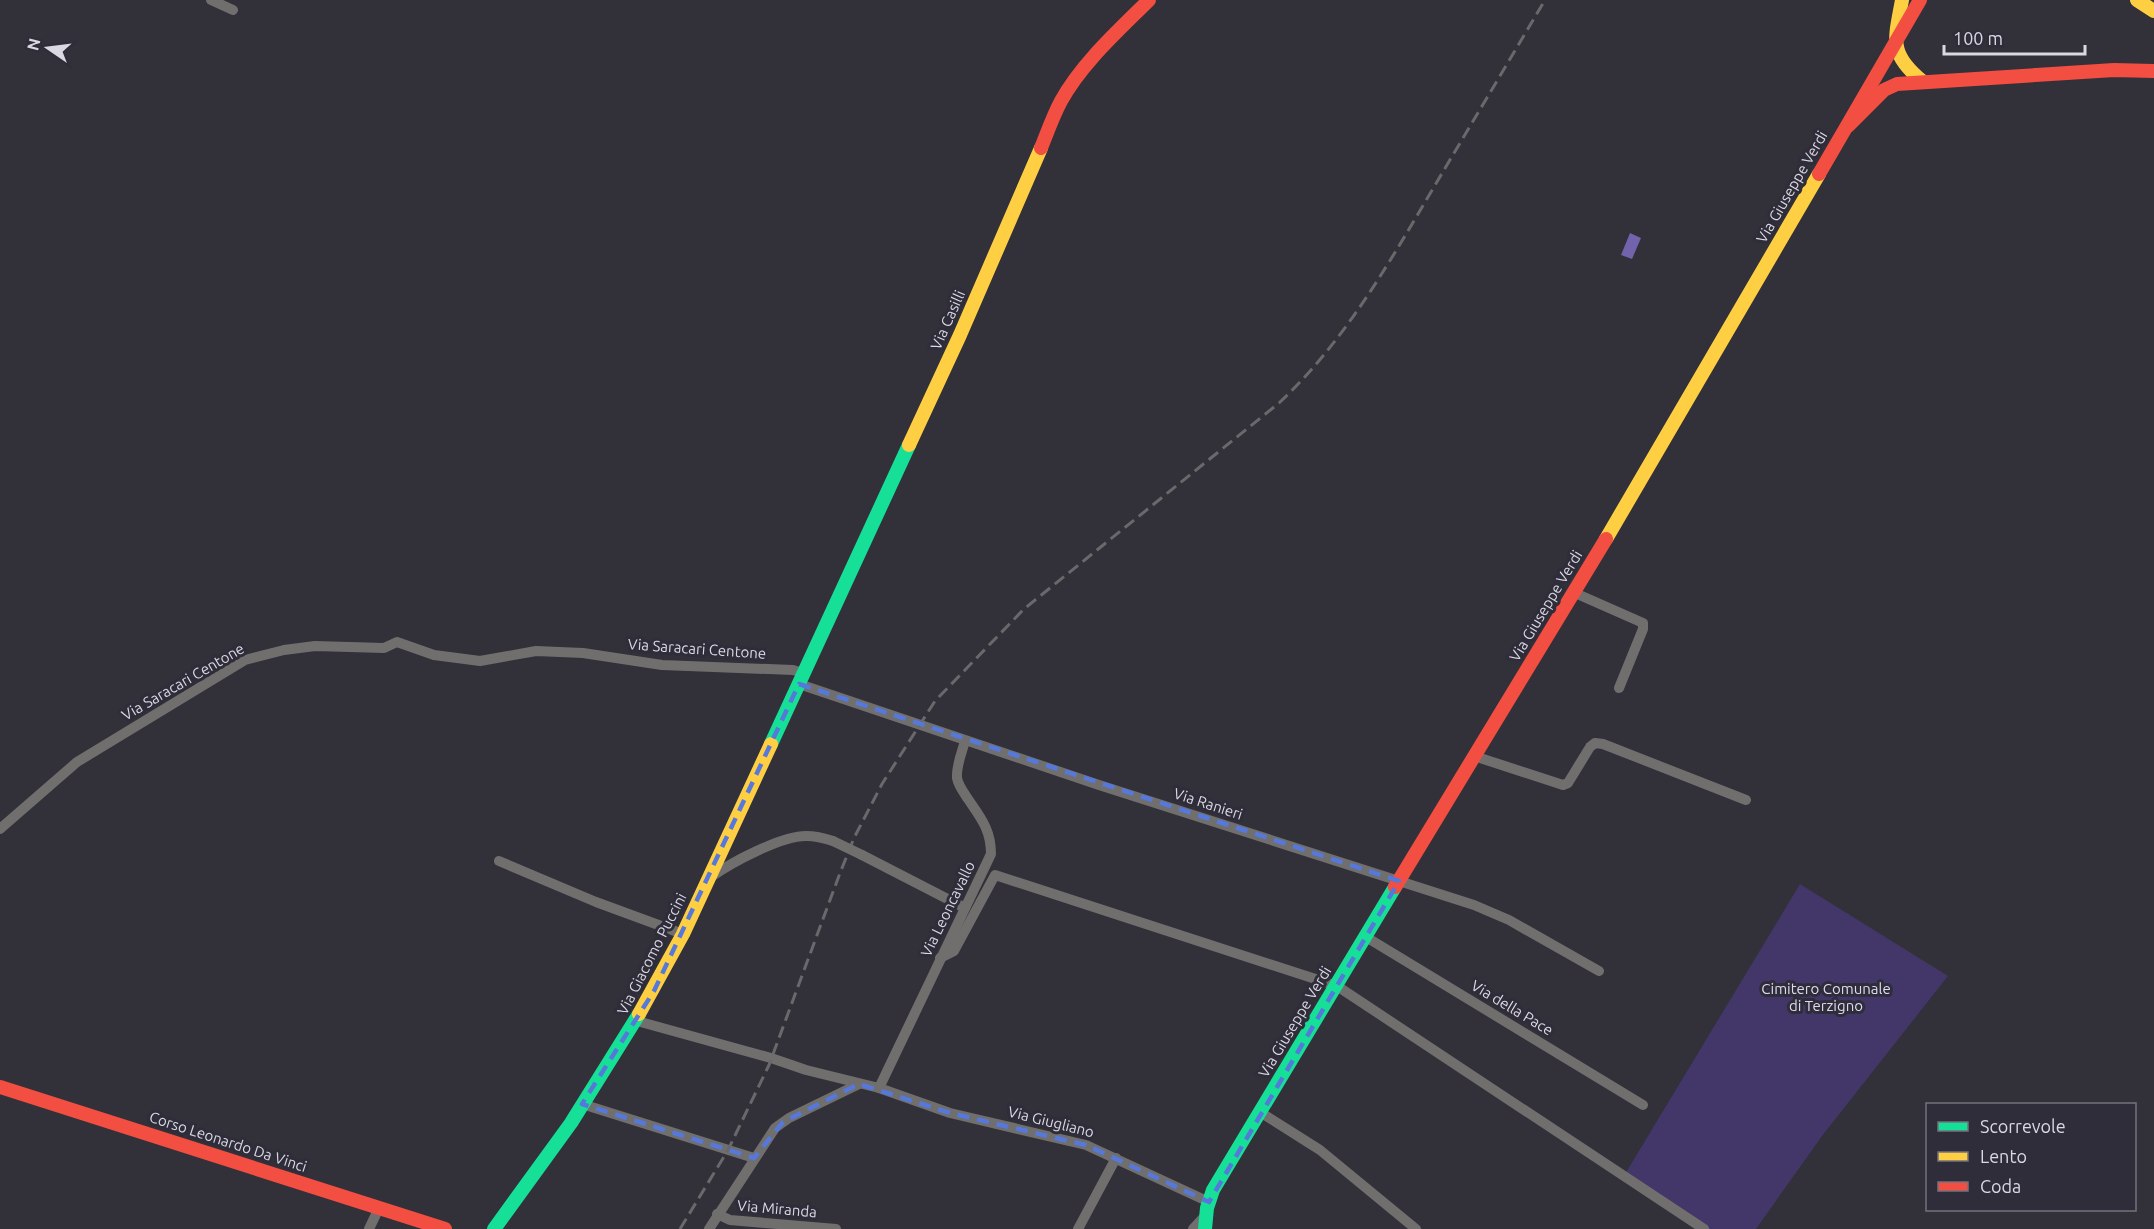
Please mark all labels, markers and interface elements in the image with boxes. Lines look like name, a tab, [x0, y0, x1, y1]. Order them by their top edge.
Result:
north arrow	[18, 18, 78, 78]
scale bar	[1944, 18, 2085, 56]
text: 100 m	[1953, 28, 2003, 48]
text: N	[23, 36, 44, 52]
street label: Via Giuseppe Verdi	[1753, 128, 1831, 246]
street label: Via Casilli	[927, 287, 968, 352]
street label: Via Giuseppe Verdi	[1506, 547, 1585, 664]
street label: Via Saracari Centone	[627, 635, 767, 662]
street label: Via Saracari Centone	[118, 640, 247, 724]
street label: Via Ranieri	[1171, 784, 1245, 823]
street label: Via Leoncavallo	[917, 858, 978, 959]
street label: Via Giacomo Puccini	[614, 890, 690, 1017]
street label: Via Giuseppe Verdi	[1255, 963, 1334, 1080]
street label: Via della Pace	[1468, 976, 1556, 1039]
park label: Cimitero Comunale di Terzigno	[1761, 980, 1891, 1014]
street label: Via Giugliano	[1006, 1103, 1096, 1140]
legend	[1926, 1103, 2136, 1211]
street label: Corso Leonardo Da Vinci	[147, 1108, 309, 1175]
text: Scorrevole	[1980, 1116, 2066, 1136]
text: Lento	[1980, 1146, 2027, 1166]
text: Coda	[1980, 1176, 2021, 1196]
street label: Via Miranda	[737, 1197, 818, 1220]

